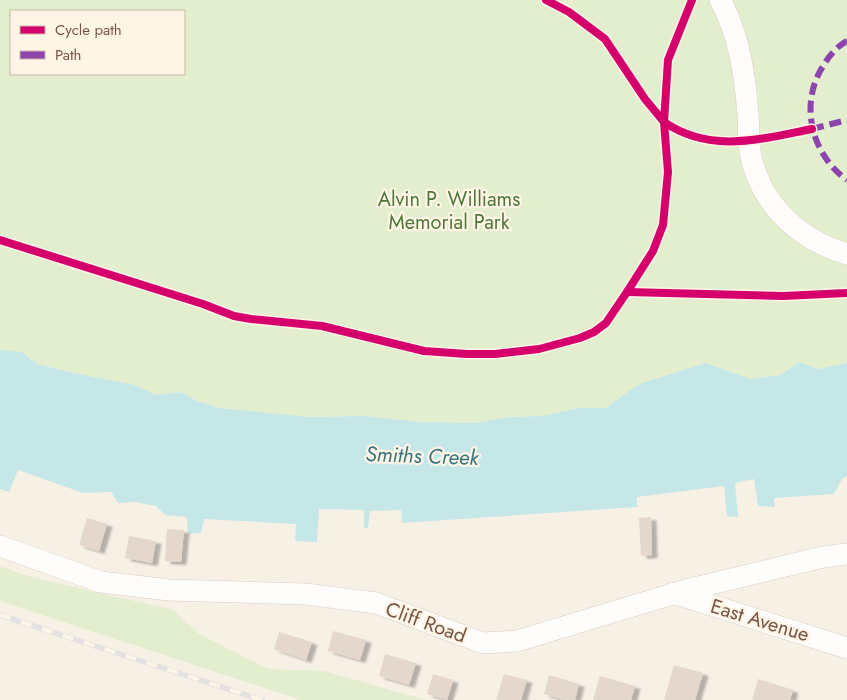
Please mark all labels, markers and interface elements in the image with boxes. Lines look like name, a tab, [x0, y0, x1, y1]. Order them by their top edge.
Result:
legend	[10, 10, 185, 75]
text: Cycle path	[55, 19, 122, 41]
text: Path	[55, 44, 81, 66]
park label: Alvin P. Williams Memorial Park	[378, 185, 520, 237]
water label: Smiths Creek	[365, 439, 480, 473]
street label: East Avenue	[707, 592, 813, 649]
street label: Cliff Road	[381, 594, 470, 650]

